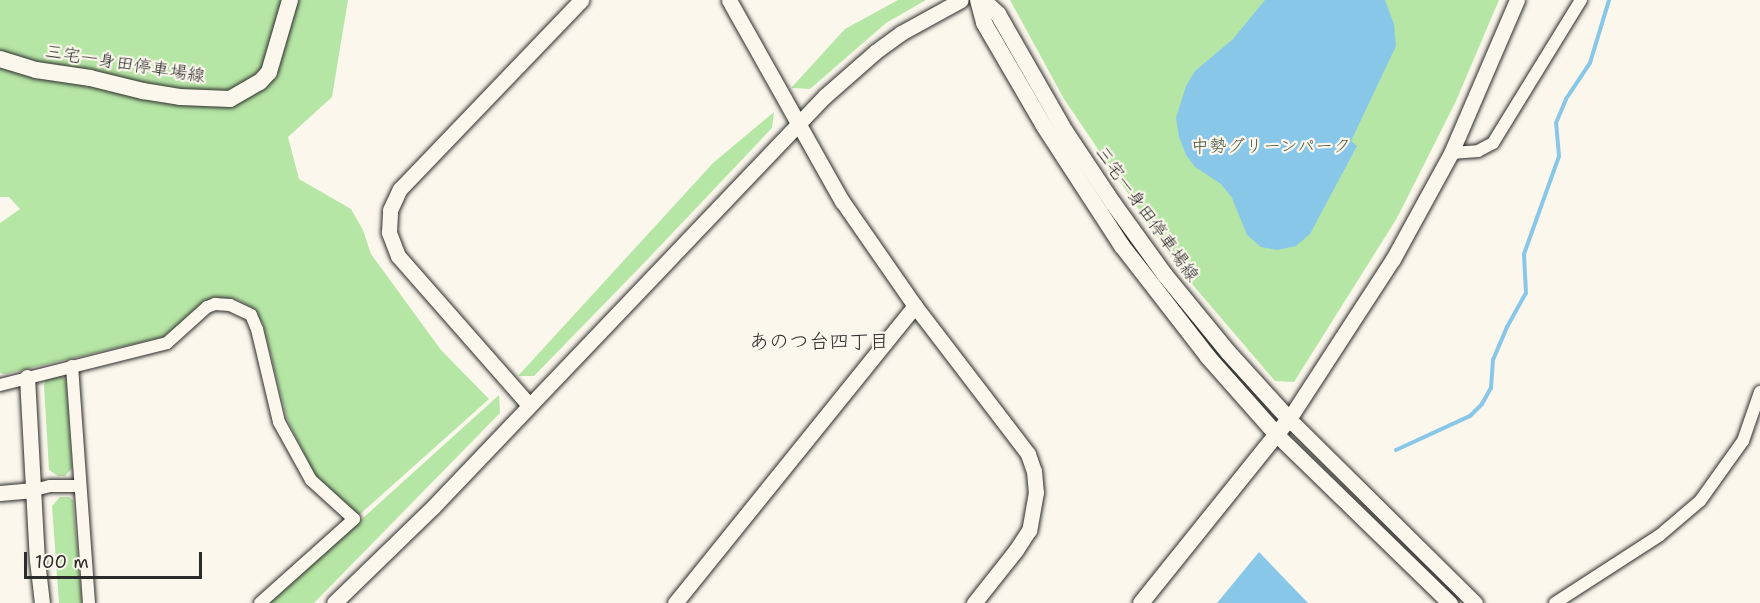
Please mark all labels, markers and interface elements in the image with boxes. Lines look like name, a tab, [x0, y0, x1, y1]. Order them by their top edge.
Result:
street label: 三宅一身田停車場線	[43, 41, 207, 87]
park label: 中勢グリーンパーク	[1190, 135, 1352, 157]
street label: 三宅一身田停車場線	[1091, 142, 1203, 286]
district label: あのつ台四丁目	[749, 329, 889, 353]
scale bar	[27, 540, 206, 578]
text: 100 m	[35, 550, 89, 574]

